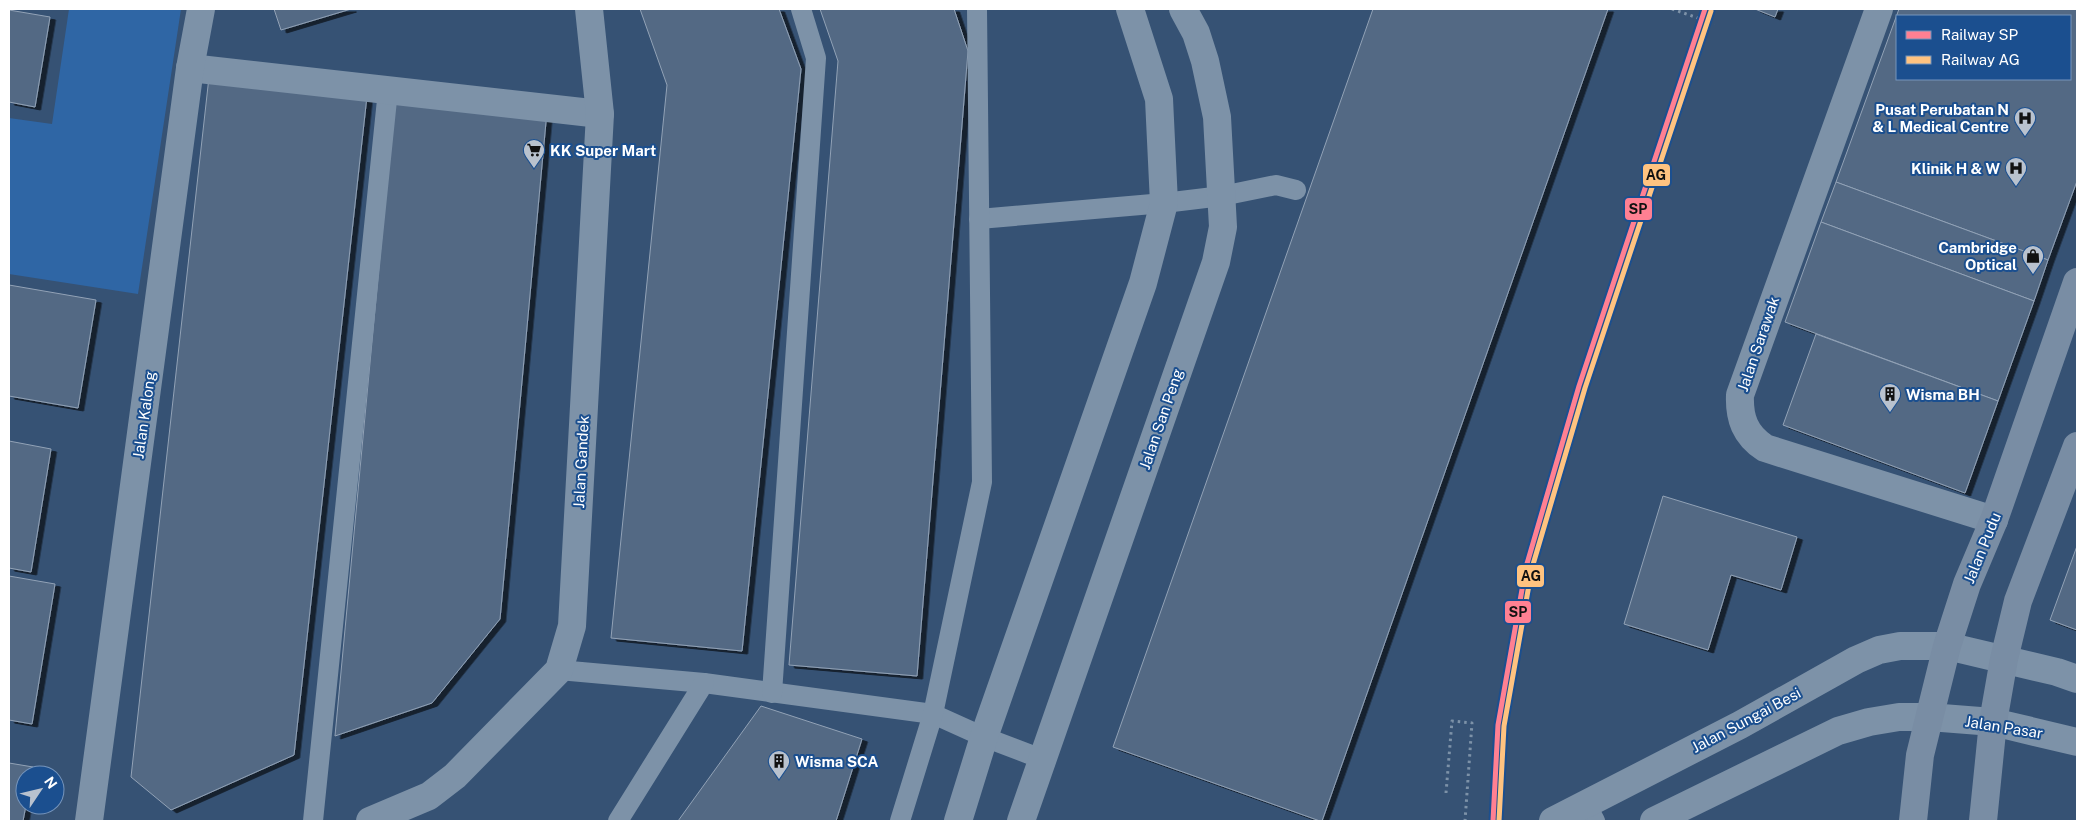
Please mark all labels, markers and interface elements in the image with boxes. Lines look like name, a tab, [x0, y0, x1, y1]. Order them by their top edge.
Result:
legend	[1896, 15, 2071, 80]
text: Railway SP	[1941, 26, 2019, 43]
text: Railway AG	[1941, 51, 2020, 68]
place label: Pusat Perubatan N & L Medical Centre	[1872, 101, 2009, 135]
hospital icon: Pusat Perubatan N & L Medical Centre	[2013, 106, 2037, 137]
supermarket icon: KK Super Mart	[522, 138, 546, 169]
place label: KK Super Mart	[550, 142, 656, 159]
hospital icon: Klinik H & W	[2004, 156, 2028, 187]
place label: Klinik H & W	[1911, 160, 2000, 177]
line badge: AG	[1642, 163, 1671, 187]
text: AG	[1646, 167, 1666, 183]
line badge: SP	[1624, 197, 1653, 221]
text: SP	[1629, 201, 1647, 217]
place label: Cambridge Optical	[1938, 239, 2017, 273]
shop icon: Cambridge Optical	[2021, 244, 2045, 275]
street label: Jalan Sarawak	[1734, 294, 1782, 394]
street label: Jalan San Peng	[1136, 366, 1186, 472]
street label: Jalan Kalong	[129, 370, 159, 460]
building icon: Wisma BH	[1878, 382, 1902, 413]
place label: Wisma BH	[1906, 386, 1980, 403]
street label: Jalan Gandek	[570, 415, 592, 509]
street label: Jalan Pudu	[1960, 510, 2004, 586]
line badge: AG	[1516, 564, 1545, 588]
text: AG	[1521, 568, 1541, 584]
line badge: SP	[1504, 600, 1532, 624]
text: SP	[1509, 604, 1527, 620]
street label: Jalan Sungai Besi	[1688, 684, 1804, 756]
street label: Jalan Pasar	[1964, 712, 2044, 742]
building icon: Wisma SCA	[767, 749, 791, 780]
place label: Wisma SCA	[795, 753, 878, 770]
north arrow	[15, 765, 65, 815]
text: N	[41, 773, 60, 792]

